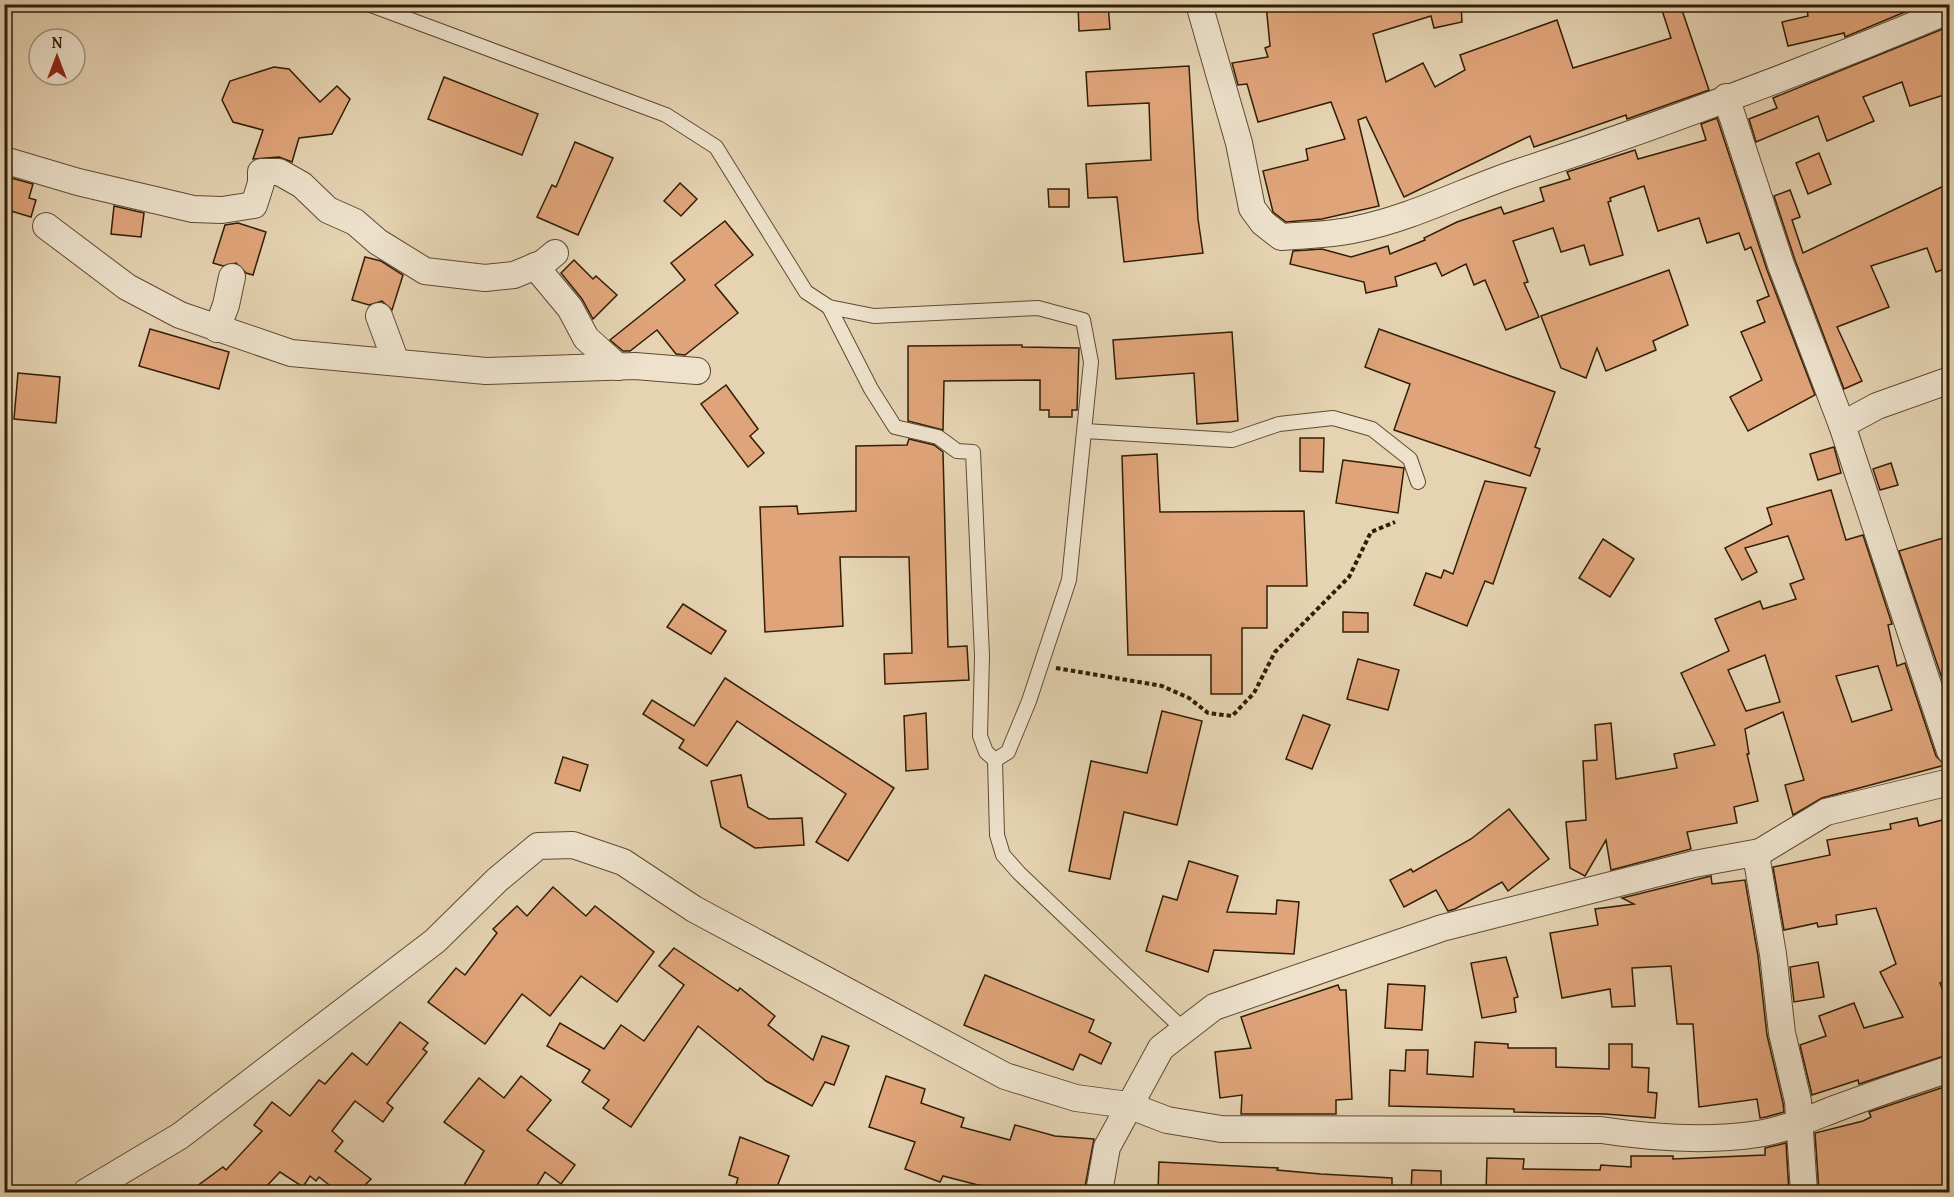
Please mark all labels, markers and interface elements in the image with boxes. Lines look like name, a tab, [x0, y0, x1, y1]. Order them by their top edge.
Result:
north arrow	[27, 27, 87, 87]
text: N	[52, 30, 63, 54]

